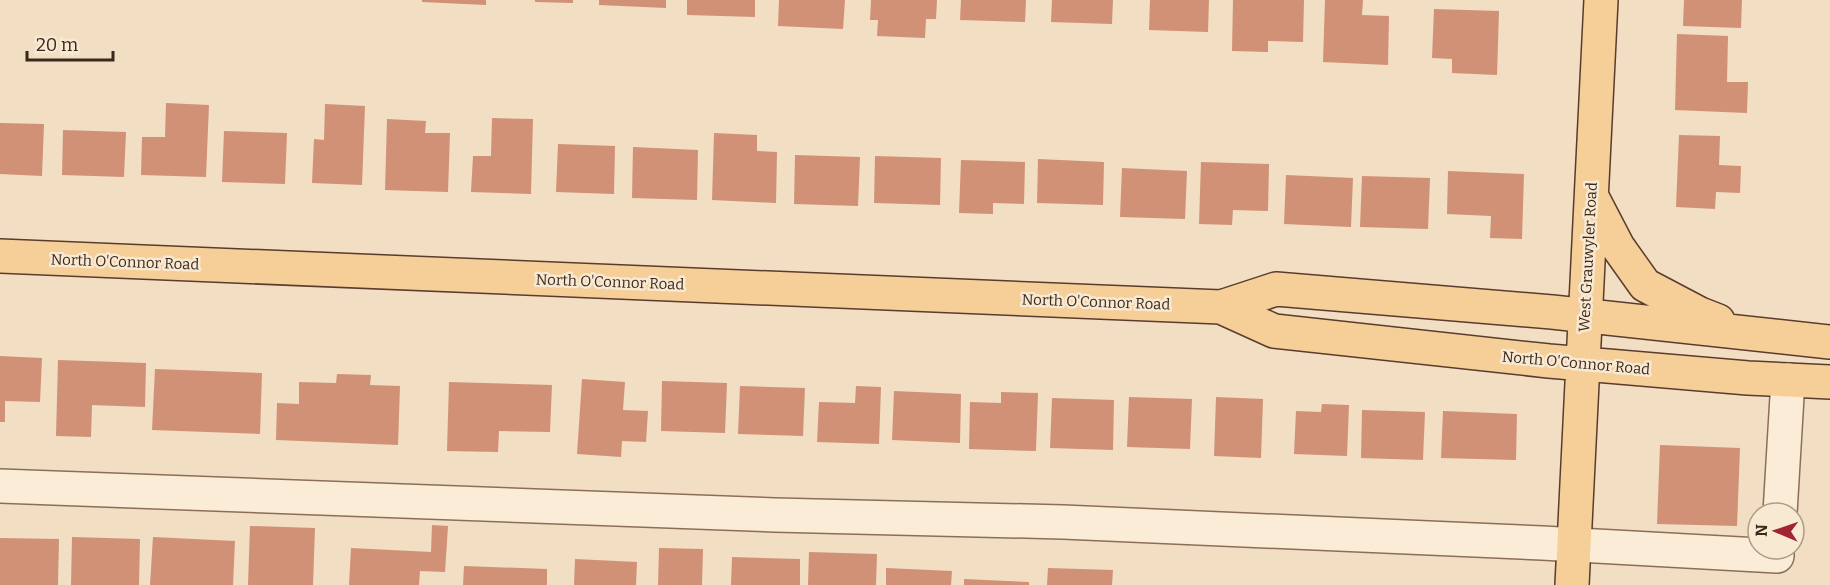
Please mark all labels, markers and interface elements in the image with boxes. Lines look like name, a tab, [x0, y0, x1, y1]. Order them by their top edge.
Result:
scale bar	[27, 24, 112, 62]
text: 20 m	[36, 34, 78, 56]
street label: West Grauwyler Road	[1575, 181, 1601, 332]
street label: North O'Connor Road	[50, 250, 200, 274]
street label: North O'Connor Road	[535, 270, 685, 294]
street label: North O'Connor Road	[1021, 290, 1171, 314]
street label: North O'Connor Road	[1501, 348, 1651, 378]
north arrow	[1746, 501, 1806, 561]
text: N	[1752, 524, 1771, 537]

